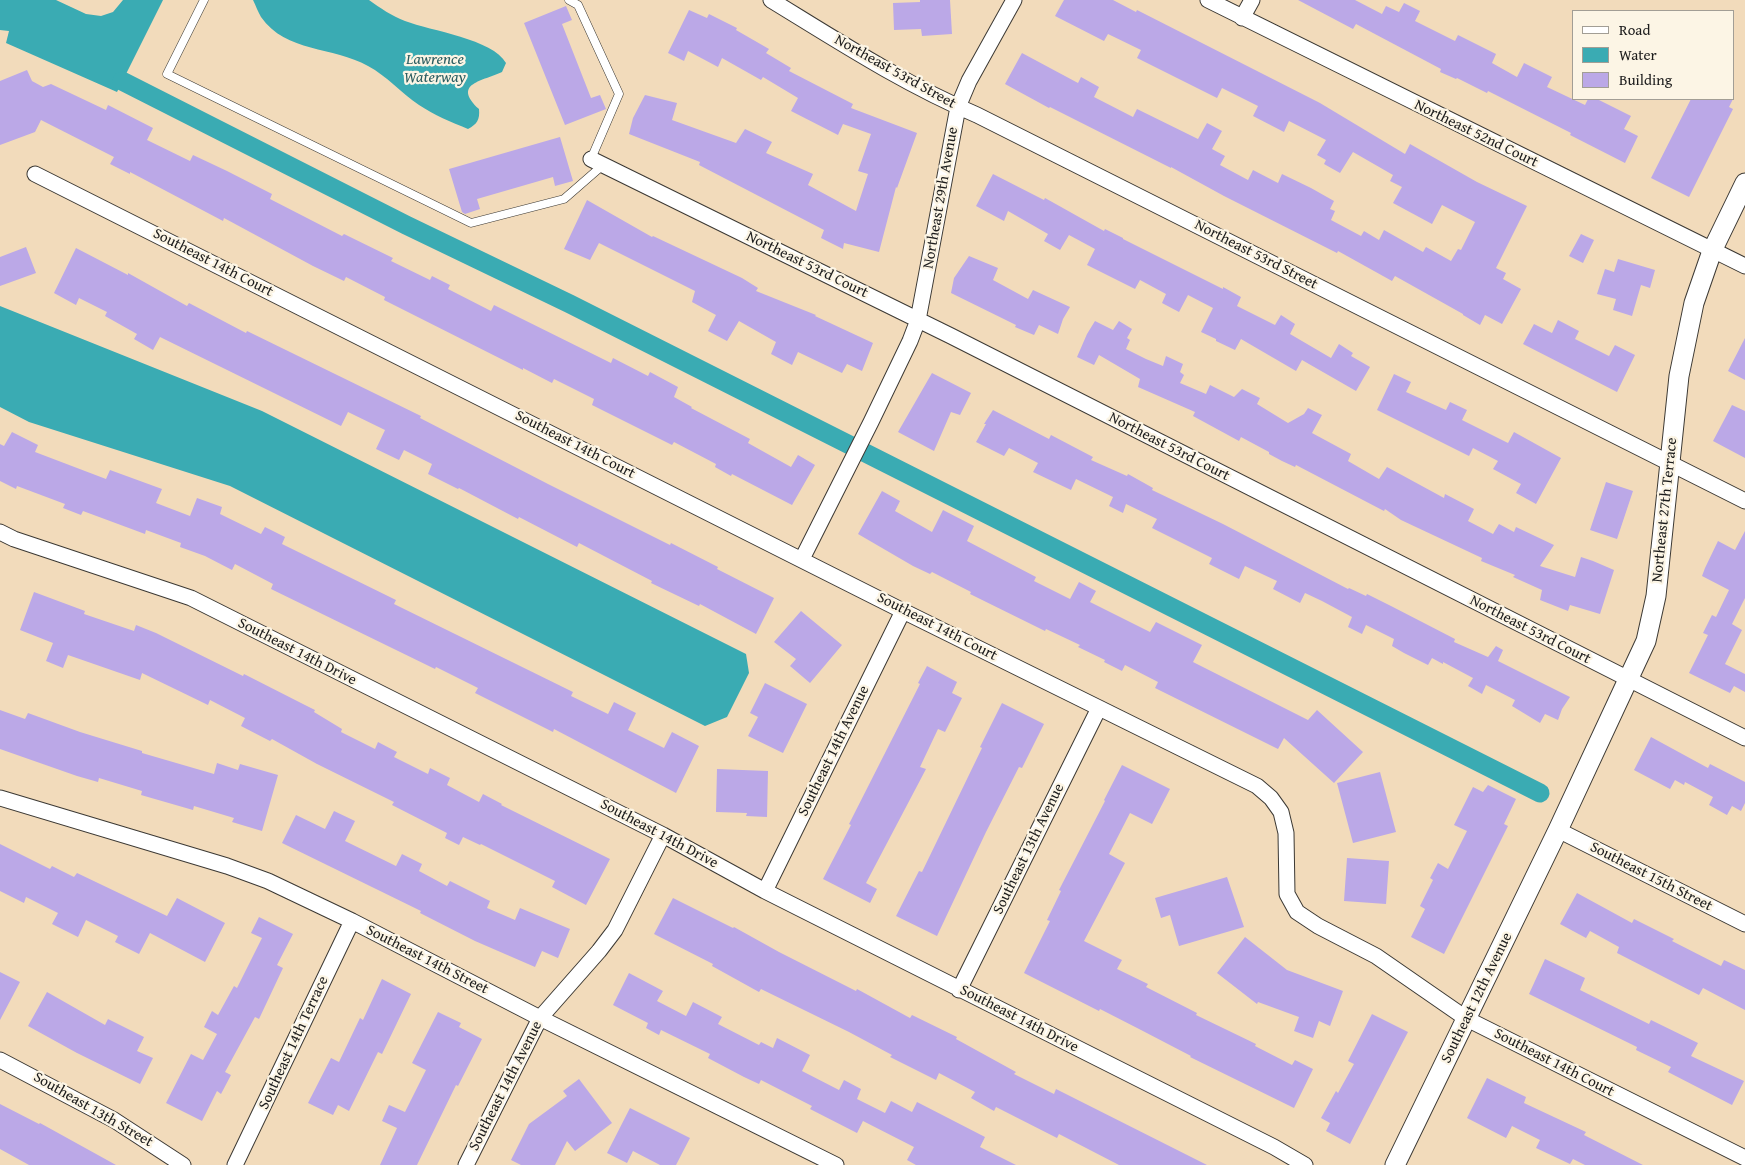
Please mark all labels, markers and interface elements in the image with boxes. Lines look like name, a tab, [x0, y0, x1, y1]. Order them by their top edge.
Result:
legend	[1572, 10, 1735, 100]
text: Road	[1619, 19, 1650, 40]
street label: Northeast 53rd Street	[831, 31, 959, 113]
text: Water	[1619, 44, 1657, 65]
water label: Lawrence Waterway	[404, 50, 466, 88]
text: Building	[1619, 69, 1672, 90]
street label: Northeast 52nd Court	[1411, 96, 1541, 172]
street label: Northeast 29th Avenue	[920, 126, 962, 270]
street label: Northeast 53rd Street	[1191, 216, 1321, 294]
street label: Southeast 14th Court	[150, 225, 276, 301]
street label: Northeast 53rd Court	[743, 228, 871, 302]
street label: Southeast 14th Court	[512, 407, 638, 483]
street label: Northeast 53rd Court	[1106, 409, 1232, 485]
street label: Northeast 27th Terrace	[1648, 437, 1682, 583]
street label: Southeast 14th Court	[874, 589, 1000, 665]
street label: Northeast 53rd Court	[1467, 592, 1593, 668]
street label: Southeast 14th Drive	[235, 614, 359, 690]
street label: Southeast 14th Avenue	[795, 683, 873, 819]
street label: Southeast 13th Avenue	[990, 781, 1068, 917]
street label: Southeast 14th Drive	[597, 795, 721, 873]
street label: Southeast 15th Street	[1587, 838, 1715, 916]
street label: Southeast 14th Street	[363, 921, 491, 999]
street label: Southeast 12th Avenue	[1438, 930, 1516, 1066]
street label: Southeast 14th Terrace	[255, 974, 333, 1112]
street label: Southeast 14th Drive	[957, 981, 1081, 1057]
street label: Southeast 14th Avenue	[466, 1018, 546, 1154]
street label: Southeast 14th Court	[1491, 1025, 1617, 1101]
street label: Southeast 13th Street	[30, 1068, 156, 1152]

